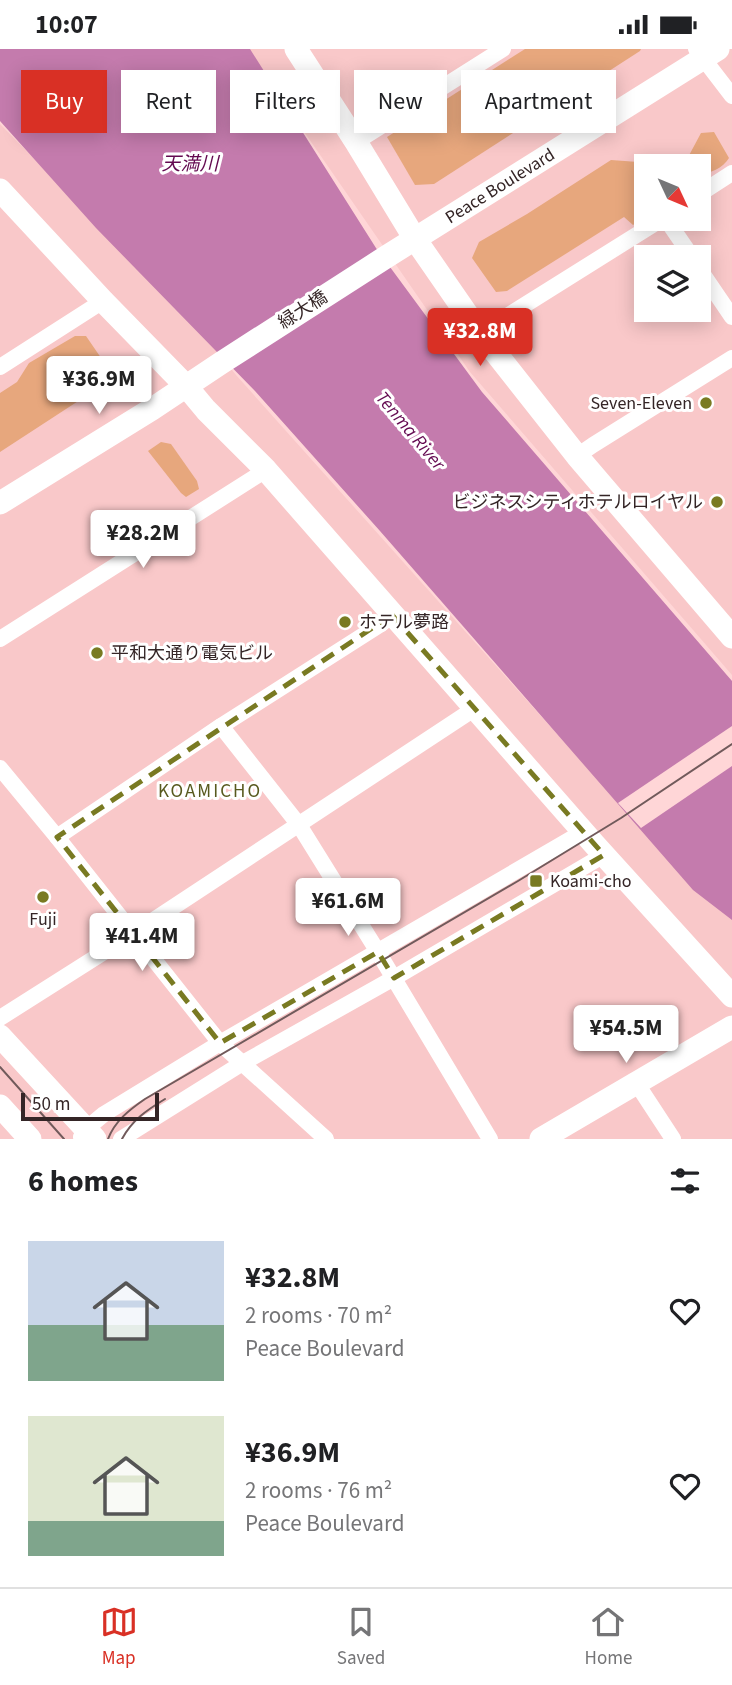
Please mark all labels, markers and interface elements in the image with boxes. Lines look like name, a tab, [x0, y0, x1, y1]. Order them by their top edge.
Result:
text: 10:07	[35, 6, 98, 43]
chip: Buy	[21, 70, 107, 133]
chip: Rent	[121, 70, 216, 133]
chip: Filters	[230, 70, 340, 133]
chip: New	[354, 70, 447, 133]
chip: Apartment	[461, 70, 616, 133]
street label: Peace Boulevard	[440, 142, 559, 229]
water label: 天満川	[161, 151, 220, 178]
north arrow	[634, 154, 710, 231]
map controls	[634, 154, 711, 322]
button: layers	[634, 245, 711, 322]
street label: 緑大橋	[274, 285, 332, 335]
pin: ¥32.8M	[423, 309, 537, 368]
text: ¥32.8M	[443, 314, 517, 347]
pin: ¥36.9M	[42, 357, 156, 416]
text: ¥36.9M	[62, 362, 136, 395]
water label: Tenma River	[369, 386, 452, 477]
place label: Seven-Eleven	[590, 391, 692, 416]
marker: Seven-Eleven	[698, 395, 714, 411]
place label: ビジネスシティホテルロイヤル	[453, 490, 703, 515]
marker: ビジネスシティホテルロイヤル	[709, 494, 725, 510]
pin: ¥28.2M	[86, 511, 200, 570]
text: ¥28.2M	[106, 516, 180, 549]
place label: ホテル夢路	[359, 610, 449, 635]
marker: ホテル夢路	[337, 614, 353, 630]
place label: 平和大通り電気ビル	[111, 641, 273, 666]
marker: 平和大通り電気ビル	[89, 645, 105, 661]
district label: KOAMICHO	[158, 778, 262, 805]
place label: Koami-cho	[550, 869, 632, 894]
marker: Koami-cho	[528, 873, 544, 889]
pin: ¥61.6M	[291, 879, 405, 938]
text: ¥61.6M	[311, 884, 385, 917]
marker: Fuji	[35, 889, 51, 905]
place label: Fuji	[29, 907, 57, 932]
pin: ¥41.4M	[85, 913, 199, 973]
text: ¥41.4M	[105, 919, 179, 952]
pin: ¥54.5M	[569, 1005, 683, 1065]
text: ¥54.5M	[589, 1011, 663, 1044]
scale bar	[21, 1090, 159, 1122]
text: 50 m	[32, 1091, 70, 1118]
text: 6 homes	[28, 1160, 138, 1203]
icon: filters	[666, 1162, 704, 1200]
text: ¥32.8M	[245, 1256, 340, 1299]
icon: home	[84, 1269, 168, 1353]
icon: heart	[666, 1292, 704, 1330]
text: 2 rooms · 70 m²	[245, 1299, 392, 1332]
text: Peace Boulevard	[245, 1332, 404, 1365]
text: ¥36.9M	[245, 1431, 340, 1474]
icon: home	[84, 1444, 168, 1528]
icon: heart	[666, 1467, 704, 1505]
text: 2 rooms · 76 m²	[245, 1474, 392, 1507]
text: Peace Boulevard	[245, 1507, 404, 1540]
tab: Map	[100, 1603, 138, 1672]
tab: Saved	[337, 1603, 385, 1672]
tab: Home	[585, 1603, 632, 1672]

